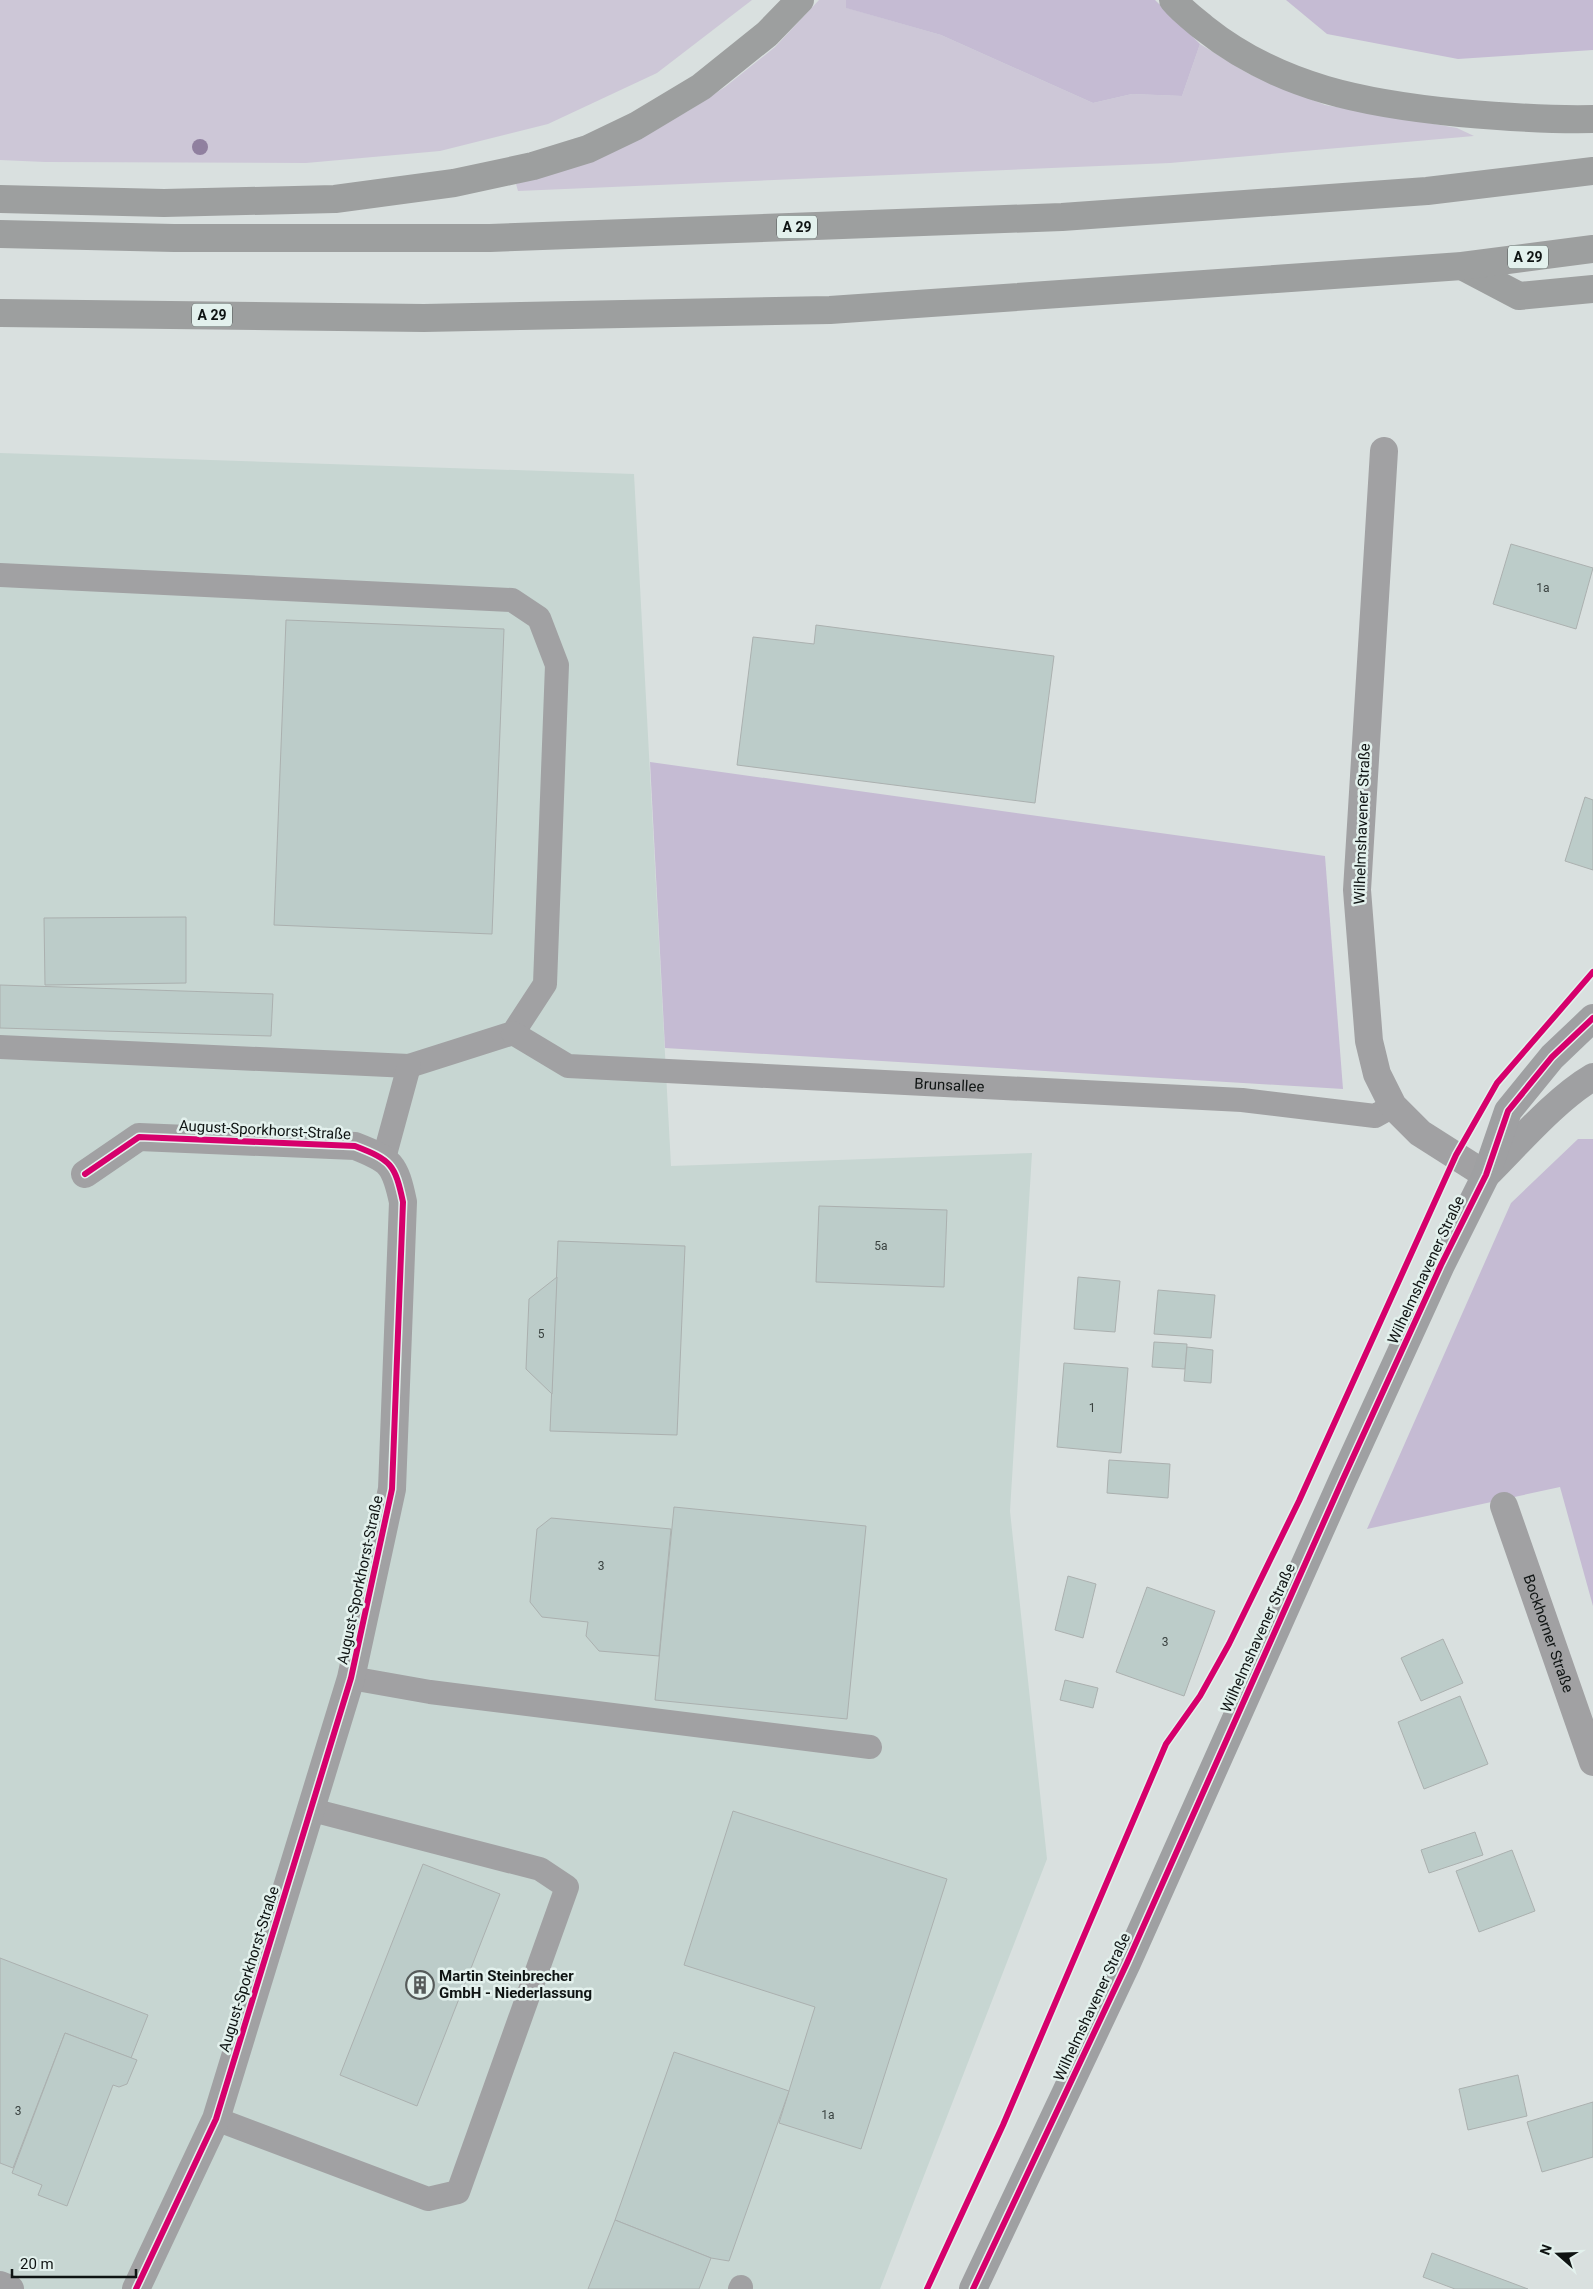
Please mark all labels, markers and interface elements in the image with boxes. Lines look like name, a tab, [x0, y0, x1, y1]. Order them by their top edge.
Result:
road number: A 29	[777, 216, 817, 238]
road number: A 29	[1508, 246, 1548, 268]
road number: A 29	[192, 304, 232, 326]
house number: 1a	[1536, 581, 1550, 595]
street label: Wilhelmshavener Straße	[1350, 743, 1374, 905]
street label: Brunsallee	[914, 1074, 985, 1096]
street label: August-Sporkhorst-Straße	[178, 1117, 352, 1144]
street label: Wilhelmshavener Straße	[1384, 1193, 1468, 1347]
house number: 5a	[874, 1239, 888, 1253]
house number: 5	[538, 1327, 545, 1341]
house number: 1	[1089, 1401, 1095, 1415]
street label: August-Sporkhorst-Straße	[333, 1494, 387, 1666]
house number: 3	[598, 1559, 604, 1573]
street label: Wilhelmshavener Straße	[1217, 1561, 1299, 1715]
street label: Bockhorner Straße	[1519, 1572, 1577, 1695]
house number: 3	[1162, 1635, 1168, 1649]
street label: August-Sporkhorst-Straße	[215, 1884, 283, 2054]
street label: Wilhelmshavener Straße	[1050, 1930, 1134, 2084]
place label: Martin Steinbrecher GmbH - Niederlassung	[439, 1967, 592, 2002]
building icon: Martin Steinbrecher GmbH - Niederlassung	[405, 1970, 435, 2000]
house number: 3	[15, 2104, 21, 2118]
house number: 1a	[821, 2108, 835, 2122]
north arrow	[1533, 2229, 1583, 2279]
text: N	[1537, 2242, 1555, 2257]
scale bar	[12, 2246, 136, 2278]
text: 20 m	[20, 2255, 54, 2273]

